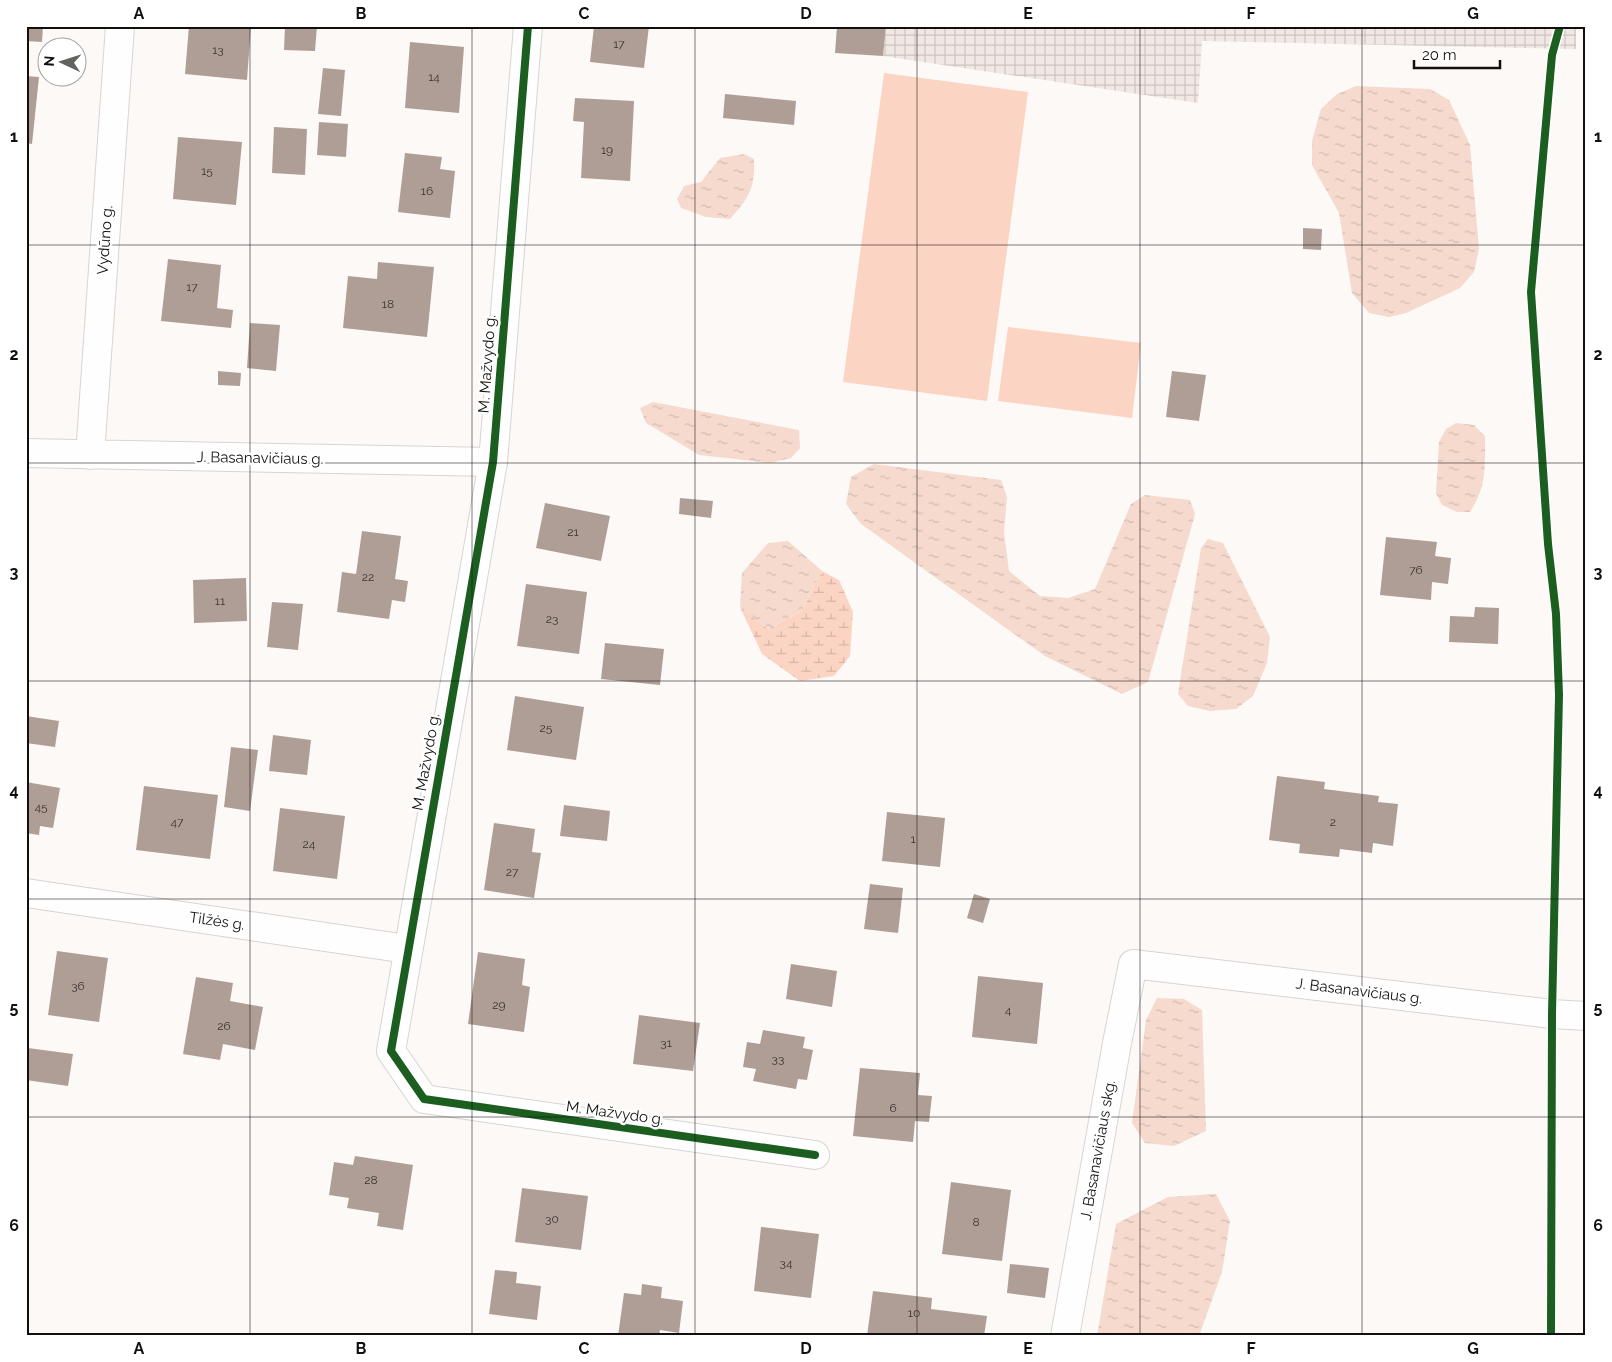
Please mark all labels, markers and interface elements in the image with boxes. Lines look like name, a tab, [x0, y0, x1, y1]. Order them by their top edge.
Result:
text: A	[134, 4, 145, 23]
text: B	[356, 4, 367, 23]
text: C	[579, 4, 590, 23]
text: D	[800, 4, 812, 23]
text: E	[1023, 4, 1033, 23]
text: F	[1246, 4, 1256, 23]
text: G	[1467, 4, 1479, 23]
house number: 17	[613, 37, 625, 51]
north arrow	[38, 38, 88, 88]
scale bar	[1414, 38, 1501, 70]
house number: 13	[212, 43, 224, 57]
text: 20 m	[1422, 46, 1457, 64]
text: N	[41, 55, 57, 67]
house number: 14	[428, 70, 440, 84]
text: 1	[10, 127, 18, 146]
text: 1	[1594, 127, 1602, 146]
house number: 19	[601, 143, 613, 157]
house number: 15	[201, 164, 213, 178]
house number: 16	[421, 184, 433, 198]
street label: Vydūno g.	[94, 205, 116, 275]
house number: 17	[186, 280, 198, 294]
house number: 18	[382, 297, 394, 311]
street label: M. Mažvydo g.	[475, 314, 499, 414]
text: 2	[9, 345, 19, 364]
text: 2	[1593, 345, 1603, 364]
street label: J. Basanavičiaus g.	[196, 448, 324, 468]
house number: 21	[567, 525, 579, 539]
text: 3	[10, 563, 19, 582]
house number: 76	[1409, 563, 1423, 577]
text: 3	[1594, 563, 1603, 582]
house number: 22	[362, 570, 374, 584]
house number: 11	[215, 594, 225, 608]
house number: 23	[546, 612, 558, 626]
street label: M. Mažvydo g.	[409, 712, 443, 812]
house number: 25	[540, 721, 553, 735]
text: 4	[9, 781, 19, 800]
text: 4	[1593, 781, 1603, 800]
house number: 45	[34, 800, 48, 814]
house number: 47	[171, 815, 184, 829]
house number: 2	[1330, 815, 1336, 829]
house number: 1	[910, 832, 916, 846]
house number: 24	[303, 837, 316, 851]
house number: 27	[506, 865, 519, 879]
street label: Tilžės g.	[188, 908, 246, 934]
street label: J. Basanavičiaus g.	[1295, 974, 1423, 1008]
house number: 36	[71, 979, 85, 993]
text: 5	[10, 998, 19, 1017]
house number: 29	[492, 998, 506, 1012]
text: 5	[1594, 998, 1603, 1017]
house number: 4	[1005, 1003, 1012, 1017]
house number: 26	[217, 1019, 231, 1033]
house number: 31	[660, 1036, 672, 1050]
house number: 33	[772, 1052, 784, 1066]
street label: J. Basanavičiaus skg.	[1077, 1079, 1119, 1221]
street label: M. Mažvydo g.	[565, 1097, 665, 1129]
house number: 6	[889, 1101, 897, 1115]
house number: 28	[364, 1173, 378, 1187]
house number: 30	[545, 1212, 559, 1226]
house number: 8	[972, 1215, 980, 1229]
text: 6	[9, 1216, 19, 1235]
text: 6	[1593, 1216, 1603, 1235]
house number: 34	[780, 1256, 793, 1270]
house number: 10	[908, 1306, 920, 1320]
text: A	[134, 1339, 145, 1358]
text: B	[356, 1339, 367, 1358]
text: C	[579, 1339, 590, 1358]
text: D	[800, 1339, 812, 1358]
text: E	[1023, 1339, 1033, 1358]
text: F	[1246, 1339, 1256, 1358]
text: G	[1467, 1339, 1479, 1358]

